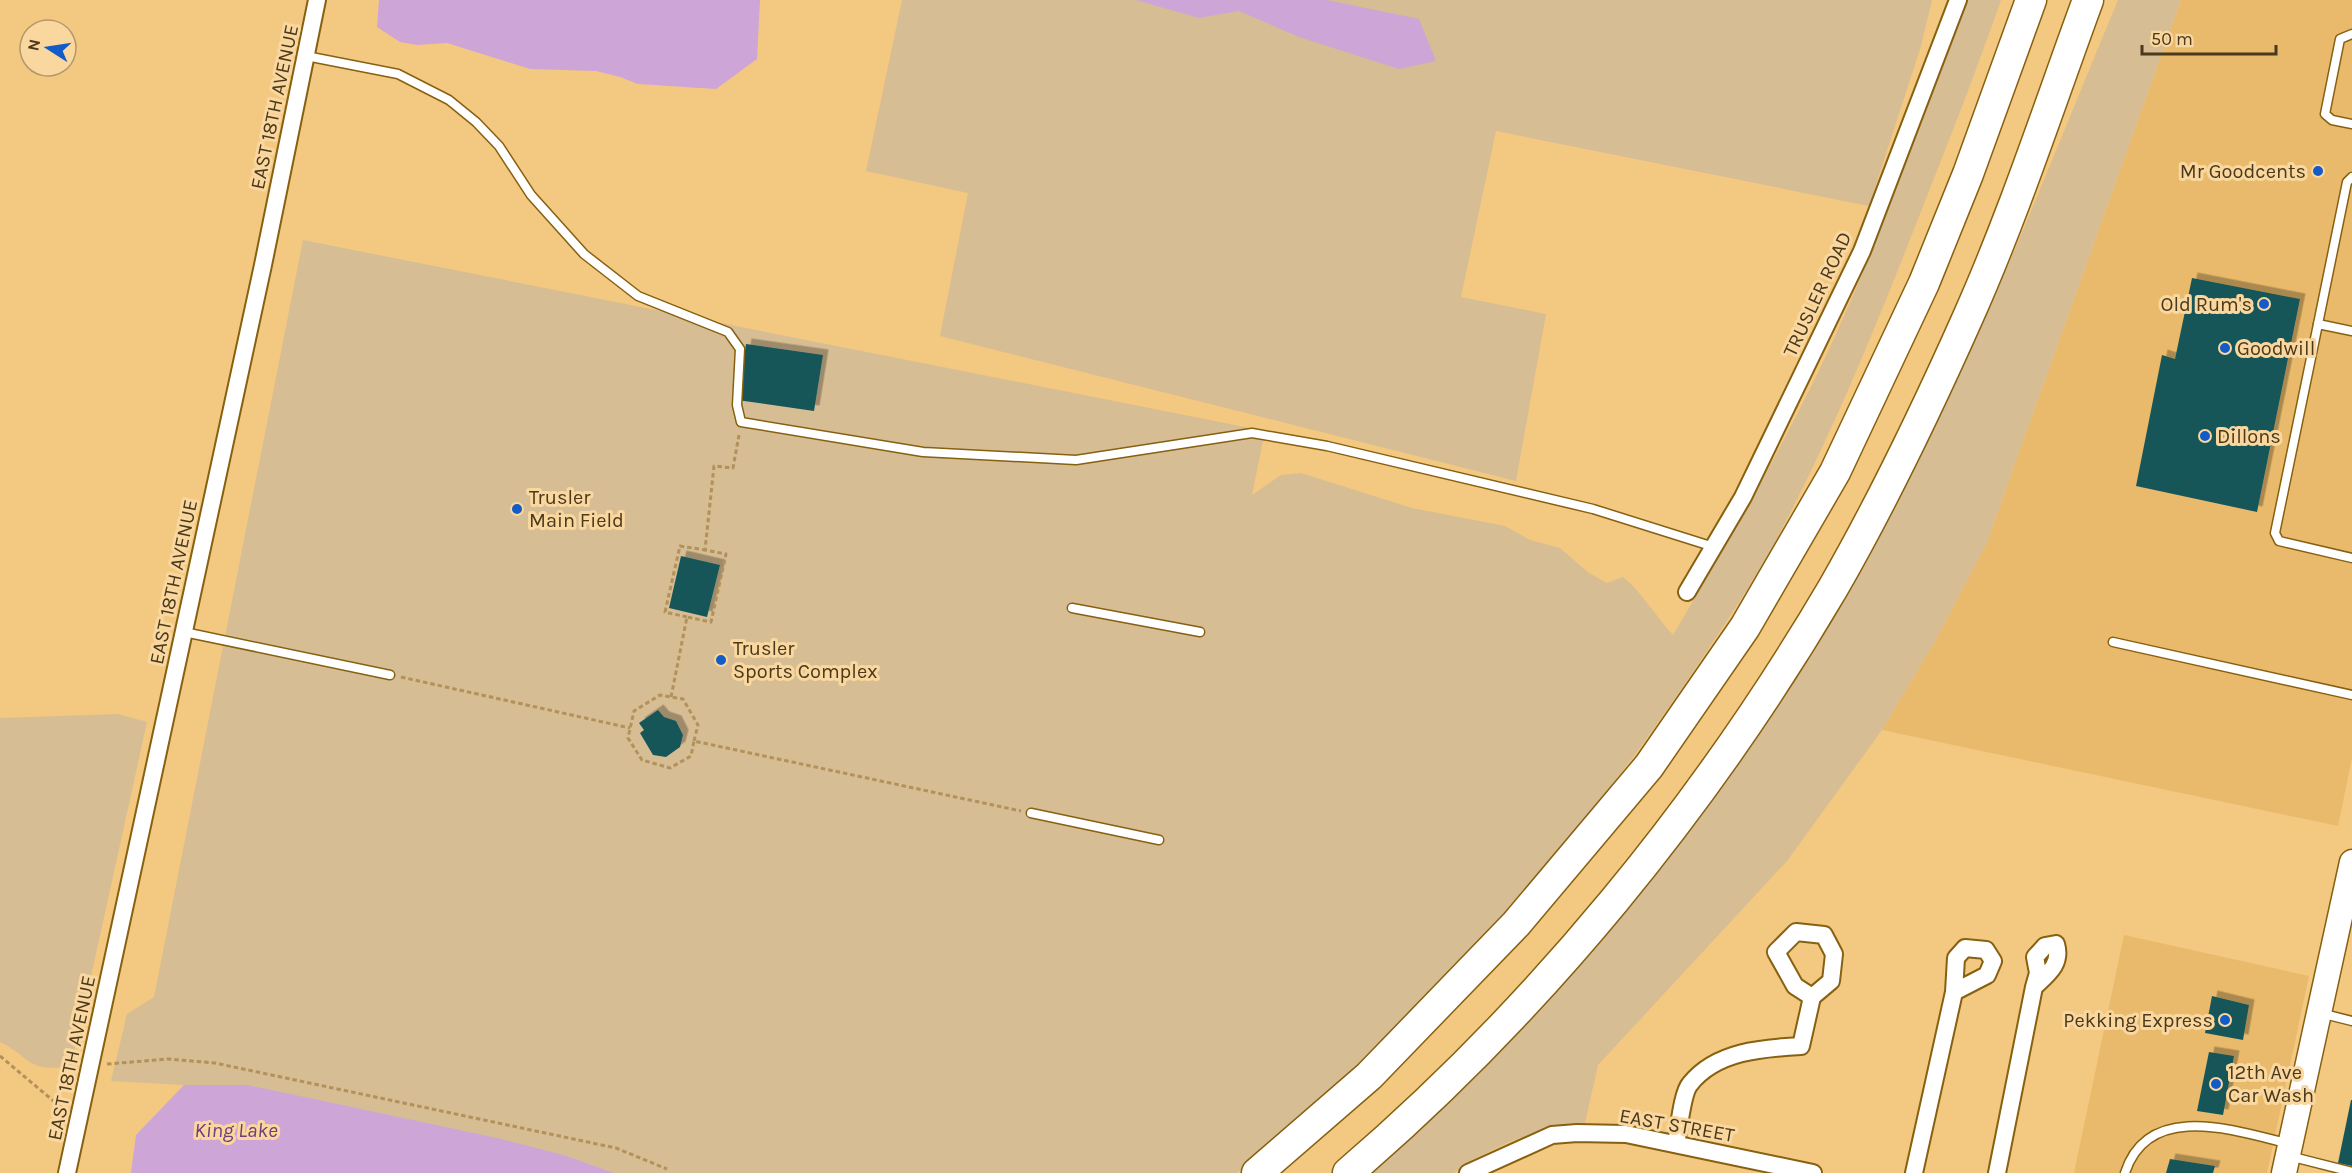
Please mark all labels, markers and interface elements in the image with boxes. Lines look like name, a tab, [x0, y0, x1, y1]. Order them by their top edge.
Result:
north arrow	[18, 18, 78, 78]
scale bar	[2142, 18, 2276, 56]
street label: EAST 18TH AVENUE	[246, 23, 303, 192]
text: 50 m	[2151, 28, 2193, 50]
text: N	[23, 37, 44, 53]
place label: Mr Goodcents	[2180, 160, 2306, 183]
marker: Mr Goodcents	[2311, 164, 2325, 178]
street label: TRUSLER ROAD	[1779, 228, 1856, 360]
place label: Old Rum's	[2161, 293, 2252, 316]
marker: Old Rum's	[2257, 297, 2271, 311]
place label: Goodwill	[2237, 337, 2315, 360]
marker: Goodwill	[2218, 341, 2232, 355]
place label: Dillons	[2217, 425, 2281, 448]
marker: Dillons	[2198, 429, 2212, 443]
place label: Trusler Main Field	[529, 486, 624, 532]
street label: EAST 18TH AVENUE	[145, 498, 202, 667]
marker: Trusler Main Field	[510, 502, 524, 516]
place label: Trusler Sports Complex	[733, 637, 877, 683]
marker: Trusler Sports Complex	[714, 653, 728, 667]
street label: EAST 18TH AVENUE	[43, 974, 100, 1143]
place label: Pekking Express	[2063, 1009, 2213, 1032]
marker: Pekking Express	[2218, 1013, 2232, 1027]
place label: 12th Ave Car Wash	[2228, 1061, 2314, 1107]
marker: 12th Ave Car Wash	[2209, 1077, 2223, 1091]
street label: EAST STREET	[1618, 1104, 1736, 1147]
water label: King Lake	[194, 1118, 278, 1142]

